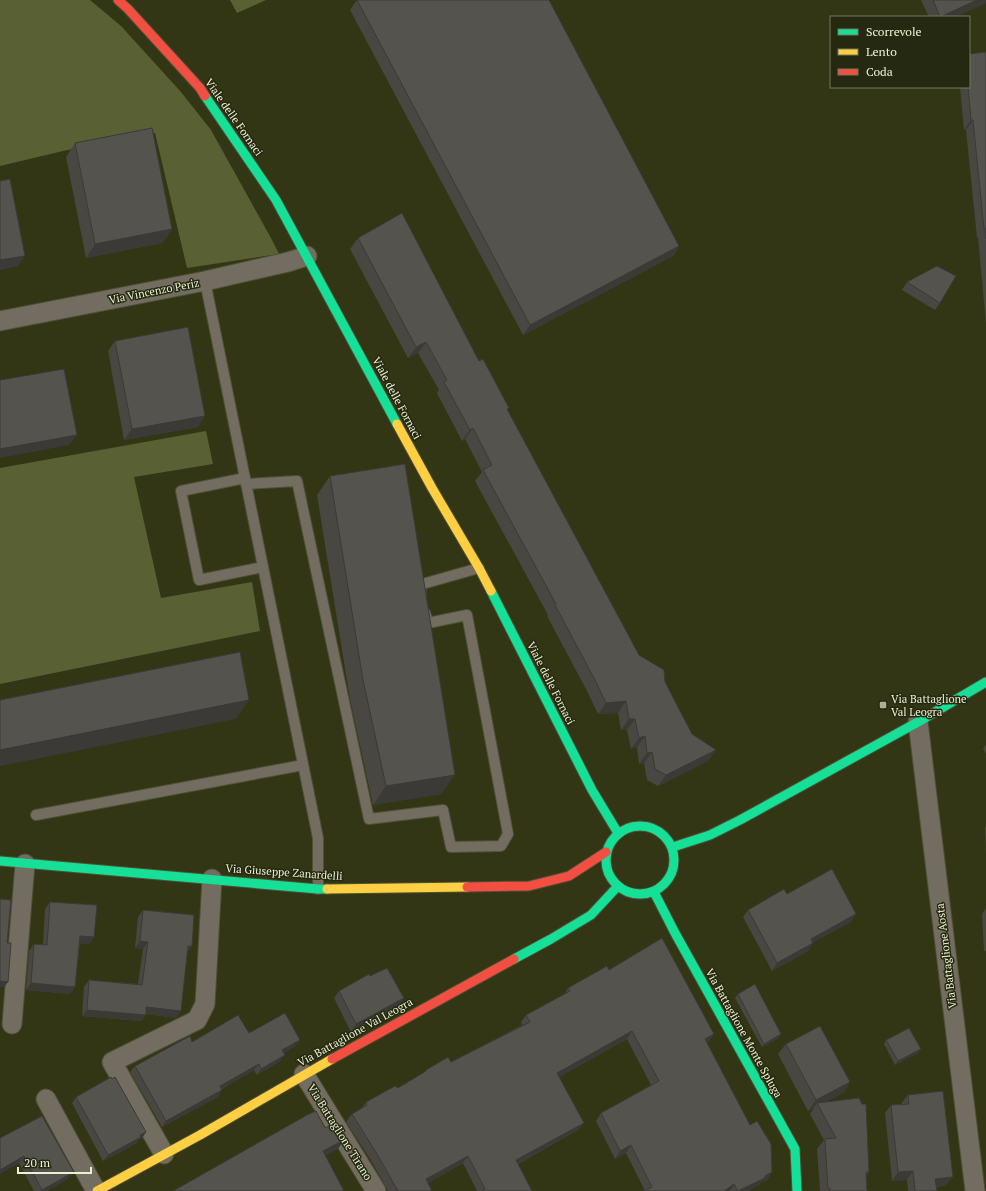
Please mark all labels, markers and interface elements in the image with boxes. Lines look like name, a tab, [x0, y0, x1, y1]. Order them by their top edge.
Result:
legend	[830, 16, 970, 88]
text: Scorrevole	[866, 24, 922, 39]
text: Lento	[866, 44, 897, 59]
text: Coda	[866, 64, 893, 79]
street label: Viale delle Fornaci	[202, 76, 266, 158]
street label: Via Vincenzo Periz	[108, 275, 200, 307]
street label: Viale delle Fornaci	[369, 354, 425, 442]
street label: Viale delle Fornaci	[524, 639, 578, 727]
place label: Via Battaglione Val Leogra	[891, 692, 967, 719]
marker: Via Battaglione Val Leogra	[878, 700, 888, 710]
street label: Via Giuseppe Zanardelli	[225, 861, 343, 883]
street label: Via Battaglione Aosta	[933, 902, 959, 1009]
street label: Via Battaglione Monte Spluga	[703, 966, 786, 1101]
street label: Via Battaglione Val Leogra	[295, 994, 415, 1069]
street label: Via Battaglione Tirano	[305, 1081, 375, 1183]
scale bar	[18, 1149, 91, 1175]
text: 20 m	[24, 1155, 51, 1170]

